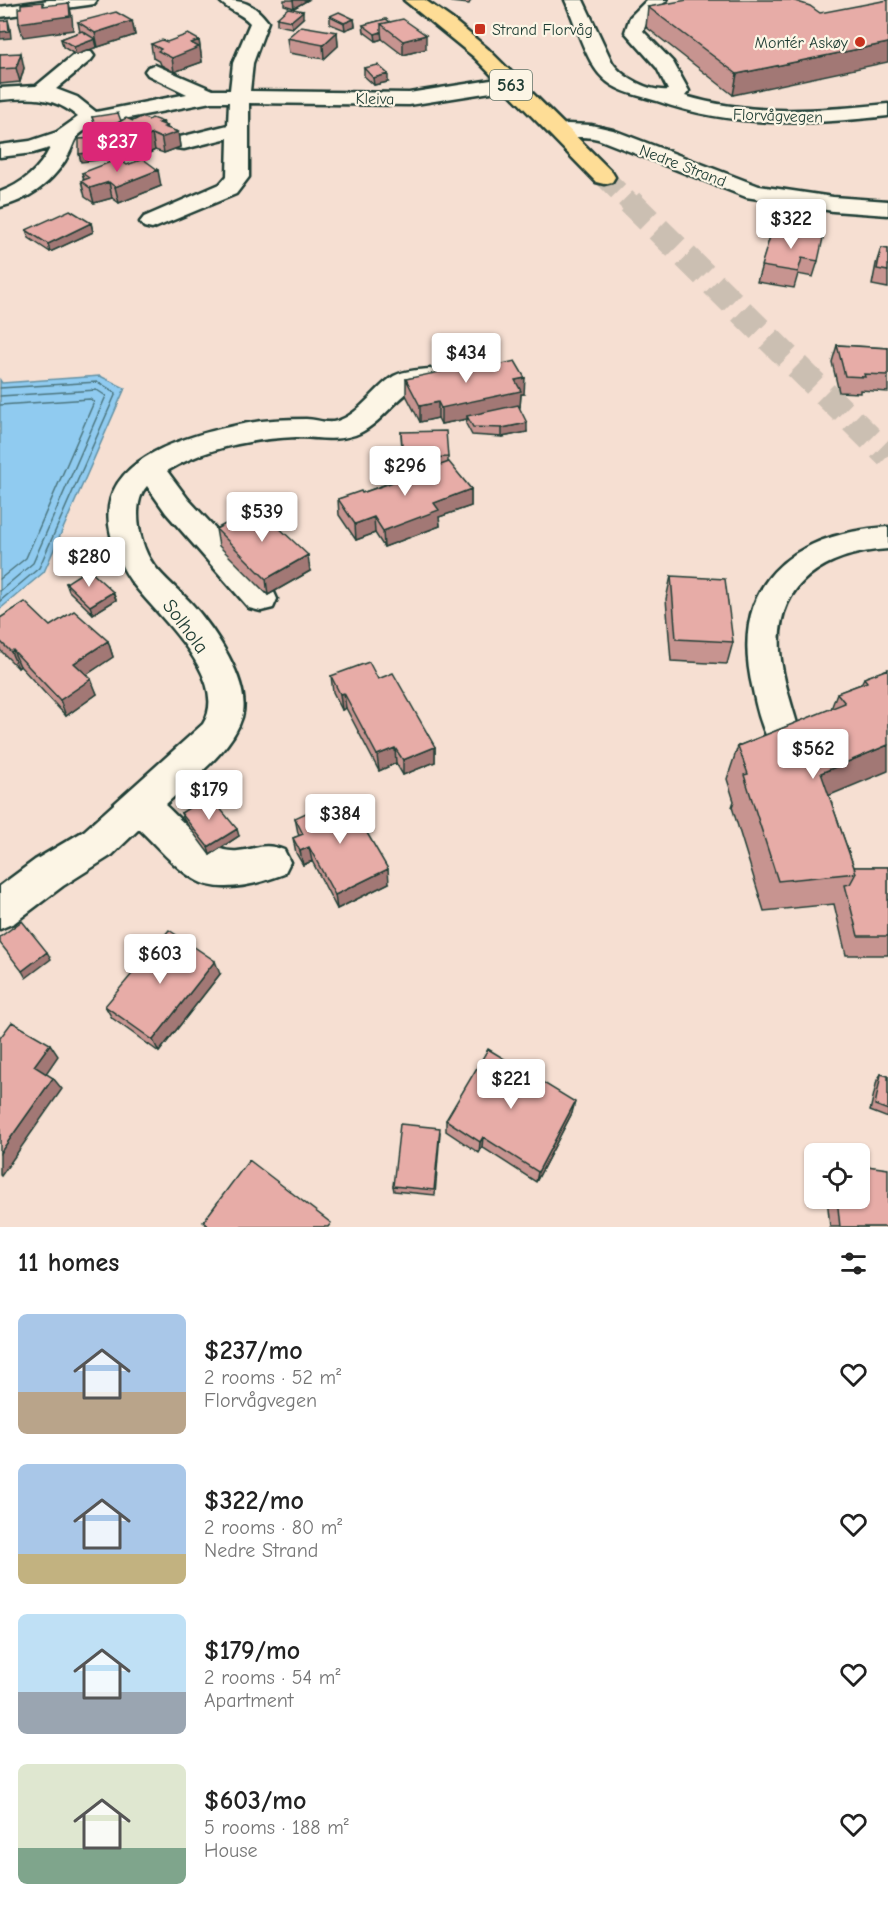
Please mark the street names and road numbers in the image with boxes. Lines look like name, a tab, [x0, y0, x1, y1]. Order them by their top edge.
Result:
road number: 563	[490, 70, 532, 100]
street label: Kleiva	[355, 90, 395, 108]
street label: Florvågvegen	[732, 105, 823, 127]
street label: Nedre Strand	[637, 141, 729, 191]
street label: Solhola	[158, 595, 213, 658]

